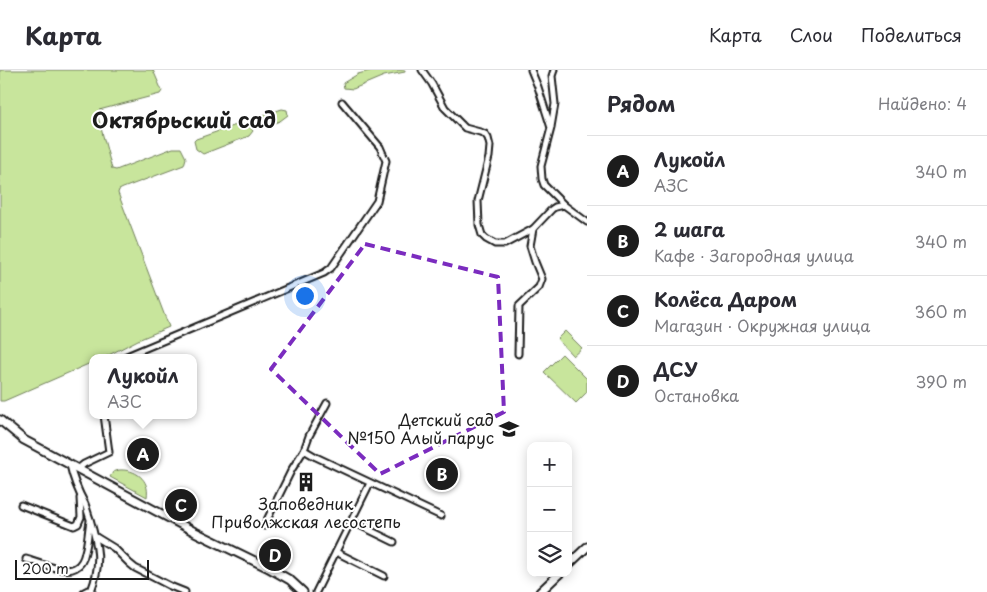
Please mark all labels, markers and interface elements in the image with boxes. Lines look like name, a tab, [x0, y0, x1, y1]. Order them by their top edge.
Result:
text: Карта	[25, 17, 102, 53]
text: Карта	[709, 21, 762, 48]
text: Слои	[790, 21, 833, 48]
text: Поделиться	[861, 21, 962, 48]
text: Рядом	[607, 87, 675, 119]
text: Найдено: 4	[878, 91, 967, 115]
district label: Октябрьский сад	[92, 103, 276, 135]
text: Лукойл	[654, 145, 725, 173]
text: A	[617, 159, 629, 183]
text: 340 m	[915, 159, 967, 183]
text: АЗС	[654, 173, 689, 197]
text: 2 шага	[654, 215, 725, 243]
text: B	[618, 229, 628, 253]
text: 340 m	[915, 229, 967, 253]
text: Кафе · Загородная улица	[654, 243, 854, 267]
your location	[292, 283, 318, 309]
text: Колёса Даром	[654, 285, 797, 313]
text: C	[617, 299, 629, 323]
text: 360 m	[915, 299, 967, 323]
text: Магазин · Окружная улица	[654, 313, 870, 337]
popup	[89, 354, 197, 419]
text: ДСУ	[654, 355, 698, 383]
text: Лукойл	[107, 361, 179, 389]
text: D	[617, 369, 629, 393]
text: 390 m	[916, 369, 967, 393]
text: Остановка	[654, 383, 739, 407]
text: АЗС	[107, 389, 142, 413]
place label: Детский сад №150 Алый парус	[347, 407, 494, 449]
school or university icon: Детский сад №150 Алый парус	[498, 418, 520, 440]
pin: A	[127, 435, 159, 473]
map controls	[527, 442, 572, 577]
button: +	[527, 442, 572, 487]
pin: B	[426, 455, 458, 493]
building icon: Заповедник Приволжская лесостепь	[295, 471, 317, 493]
pin: C	[165, 486, 197, 524]
button: −	[527, 487, 572, 532]
place label: Заповедник Приволжская лесостепь	[211, 491, 401, 533]
button: layers	[527, 532, 572, 577]
pin: D	[259, 536, 291, 574]
scale bar	[15, 557, 149, 580]
text: 200 m	[22, 558, 69, 579]

